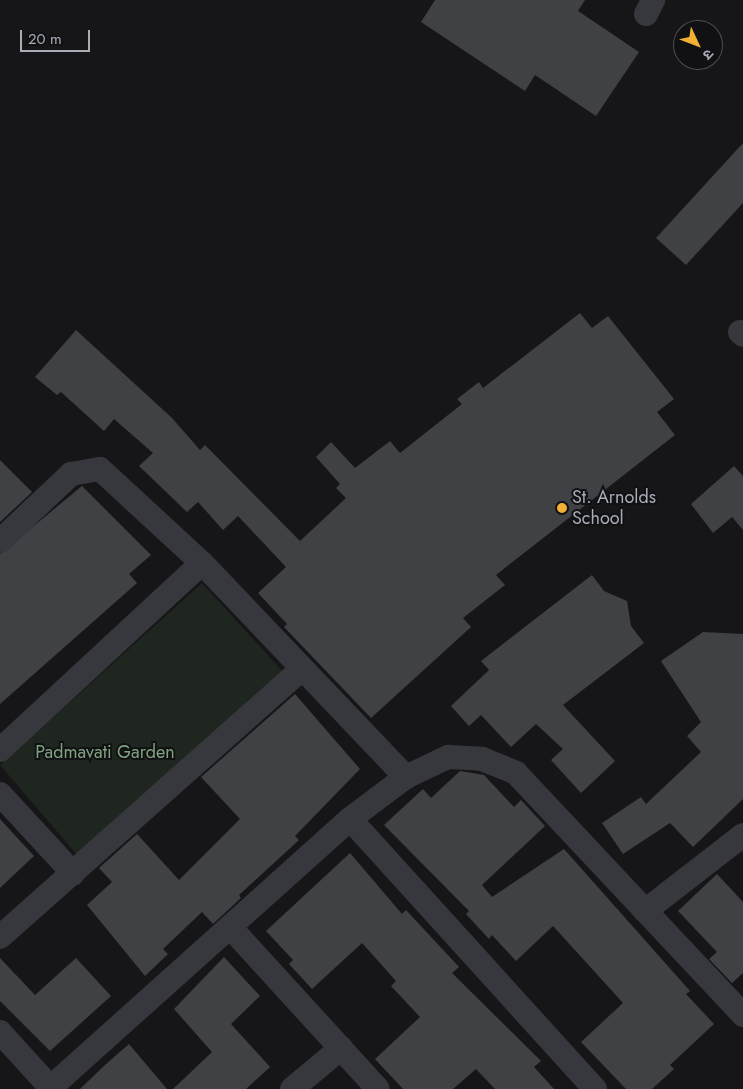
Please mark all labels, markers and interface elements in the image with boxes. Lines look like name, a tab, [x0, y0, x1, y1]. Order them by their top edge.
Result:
scale bar	[22, 20, 92, 52]
north arrow	[673, 20, 723, 70]
text: 20 m	[28, 28, 62, 50]
text: उ	[698, 45, 718, 64]
place label: St. Arnolds School	[572, 487, 656, 530]
marker: St. Arnolds School	[556, 502, 568, 514]
park label: Padmavati Garden	[35, 741, 175, 763]

